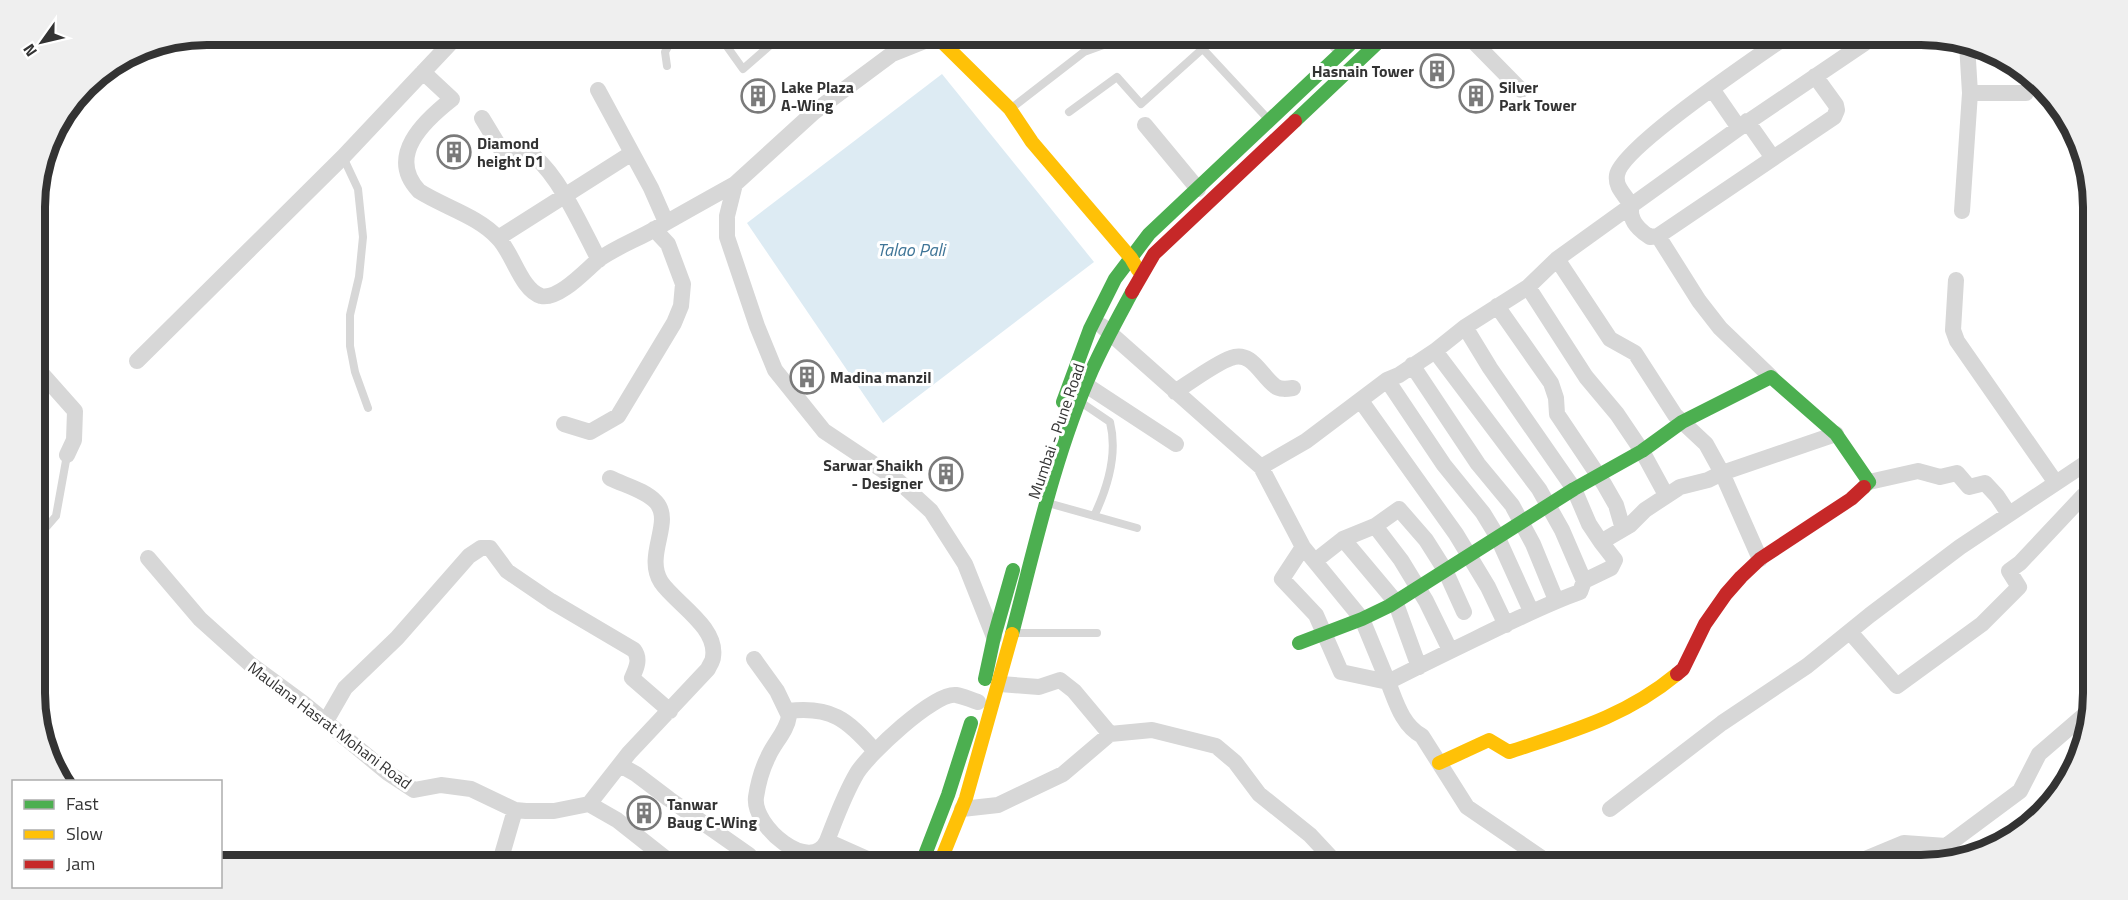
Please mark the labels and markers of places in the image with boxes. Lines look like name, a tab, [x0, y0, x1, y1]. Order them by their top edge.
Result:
building icon: Hasnain Tower	[1419, 53, 1455, 89]
place label: Hasnain Tower	[1312, 59, 1414, 83]
place label: Lake Plaza A-Wing	[781, 75, 854, 117]
place label: Silver Park Tower	[1499, 75, 1577, 117]
building icon: Lake Plaza A-Wing	[740, 78, 776, 114]
building icon: Silver Park Tower	[1458, 78, 1494, 114]
place label: Diamond height D1	[477, 131, 544, 173]
building icon: Diamond height D1	[436, 134, 472, 170]
building icon: Madina manzil	[789, 359, 825, 395]
place label: Madina manzil	[830, 365, 932, 389]
place label: Sarwar Shaikh - Designer	[823, 453, 923, 495]
building icon: Sarwar Shaikh - Designer	[928, 456, 964, 492]
place label: Tanwar Baug C-Wing	[667, 792, 757, 834]
building icon: Tanwar Baug C-Wing	[626, 795, 662, 831]

